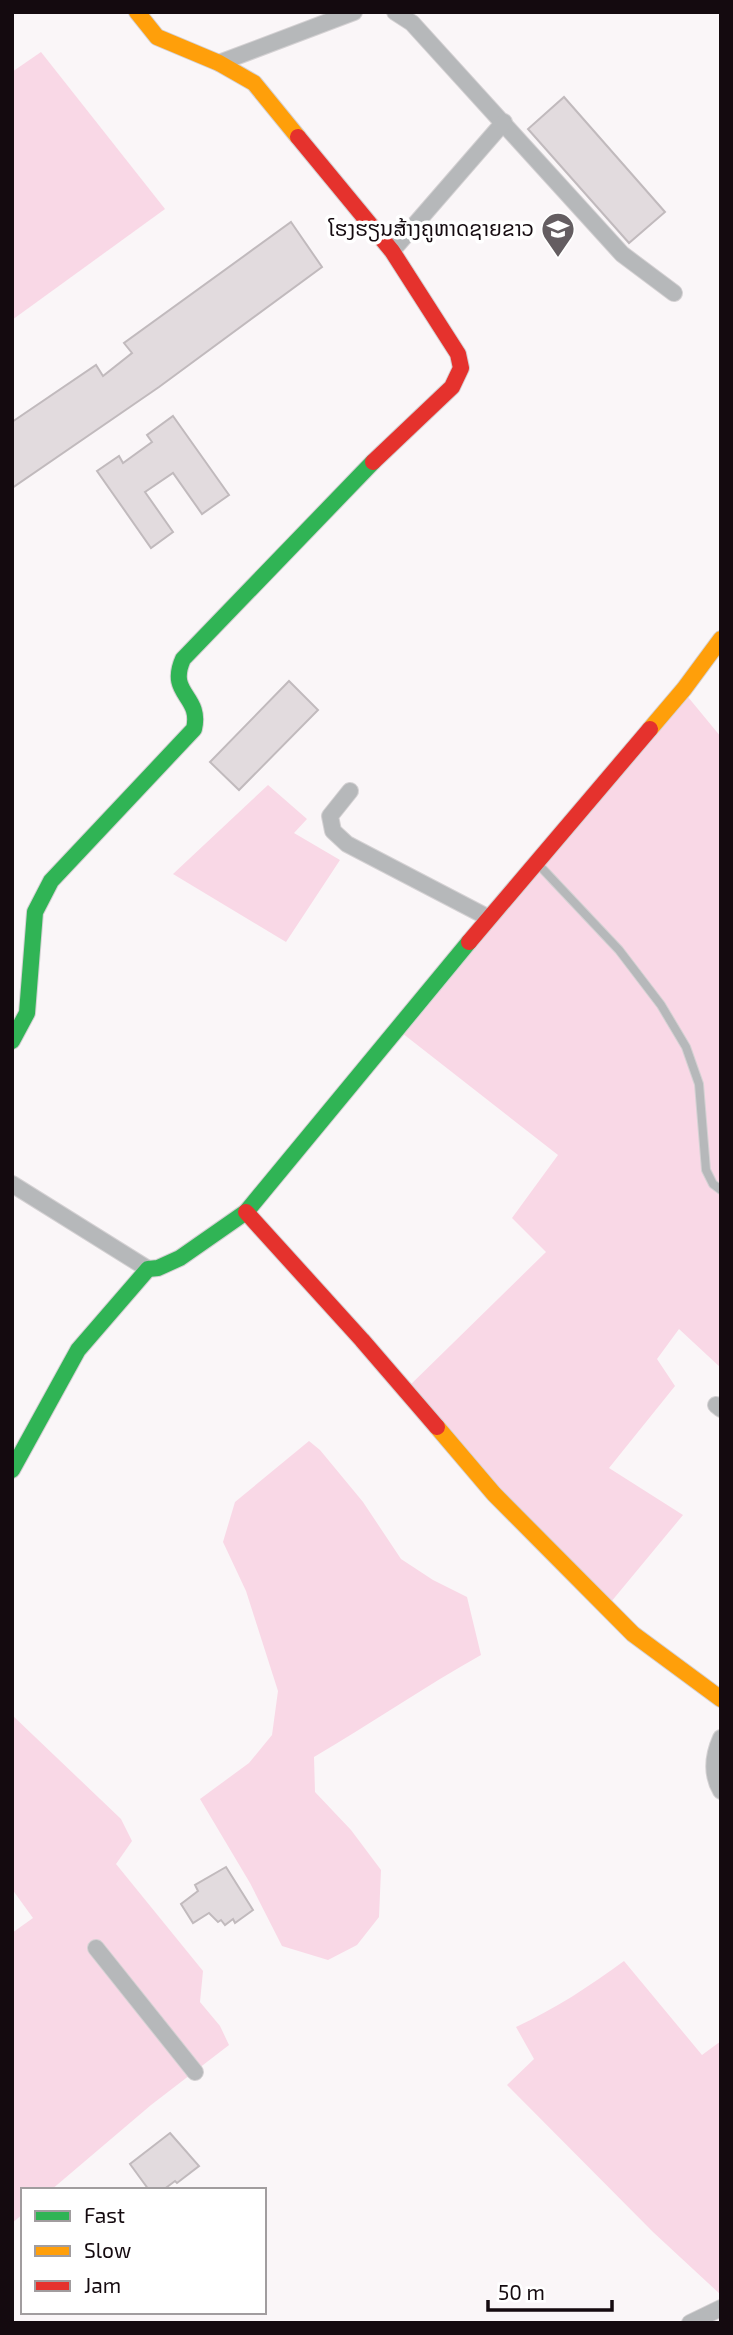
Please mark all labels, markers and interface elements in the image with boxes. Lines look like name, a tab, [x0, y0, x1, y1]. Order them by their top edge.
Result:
school or university icon: ໂຮງຮຽນສ້າງຄູຫາດຊາຍຂາວ	[539, 210, 577, 259]
place label: ໂຮງຮຽນສ້າງຄູຫາດຊາຍຂາວ	[328, 215, 534, 243]
legend	[21, 2188, 266, 2314]
text: Fast	[84, 2202, 125, 2227]
text: Slow	[84, 2237, 131, 2262]
scale bar	[488, 2268, 612, 2312]
text: Jam	[84, 2272, 121, 2297]
text: 50 m	[498, 2279, 545, 2304]

